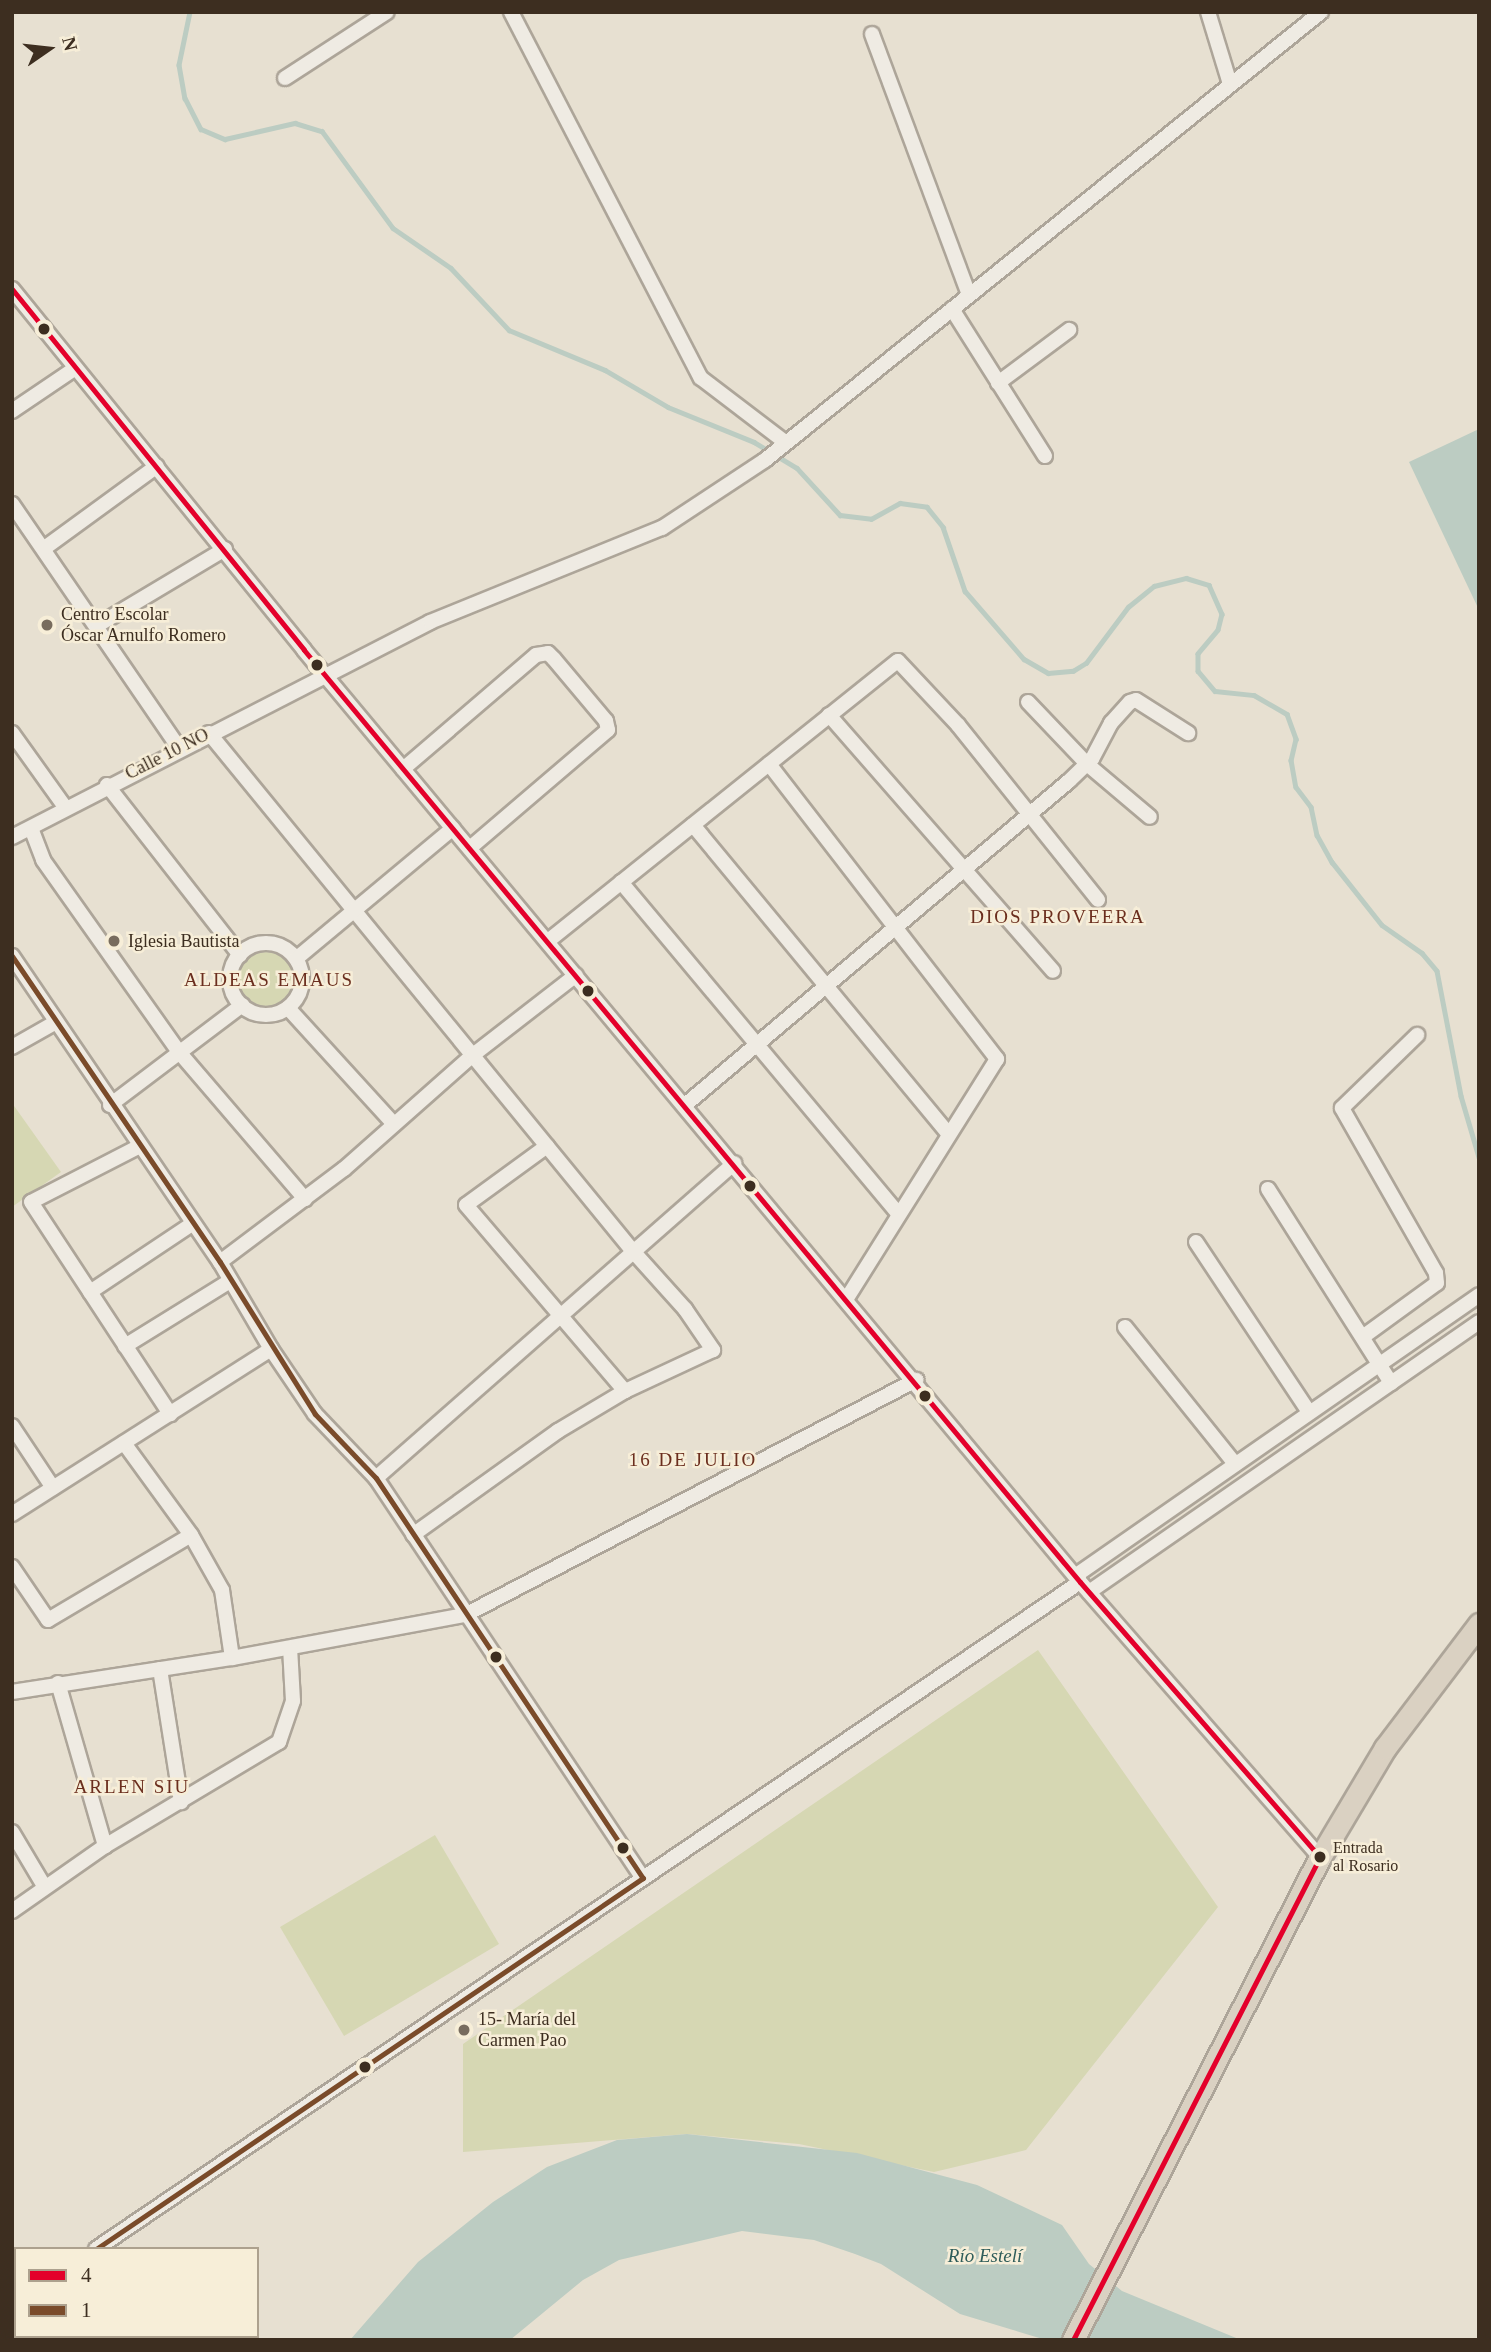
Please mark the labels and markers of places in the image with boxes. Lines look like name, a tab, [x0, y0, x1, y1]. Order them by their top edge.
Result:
unlabelled marker	[37, 322, 51, 336]
place label: Centro Escolar Óscar Arnulfo Romero	[61, 604, 227, 646]
marker: Centro Escolar Óscar Arnulfo Romero	[39, 617, 55, 633]
unlabelled marker	[310, 658, 324, 672]
place label: Iglesia Bautista	[128, 930, 239, 952]
marker: Iglesia Bautista	[106, 933, 122, 949]
unlabelled marker	[581, 984, 595, 998]
unlabelled marker	[743, 1179, 757, 1193]
unlabelled marker	[918, 1389, 932, 1403]
unlabelled marker	[489, 1650, 503, 1664]
place label: Entrada al Rosario	[1333, 1838, 1398, 1876]
unlabelled marker	[616, 1841, 630, 1855]
marker: Entrada al Rosario	[1313, 1850, 1327, 1864]
place label: 15- María del Carmen Pao	[478, 2009, 576, 2052]
marker: 15- María del Carmen Pao	[456, 2022, 472, 2038]
unlabelled marker	[358, 2060, 372, 2074]

